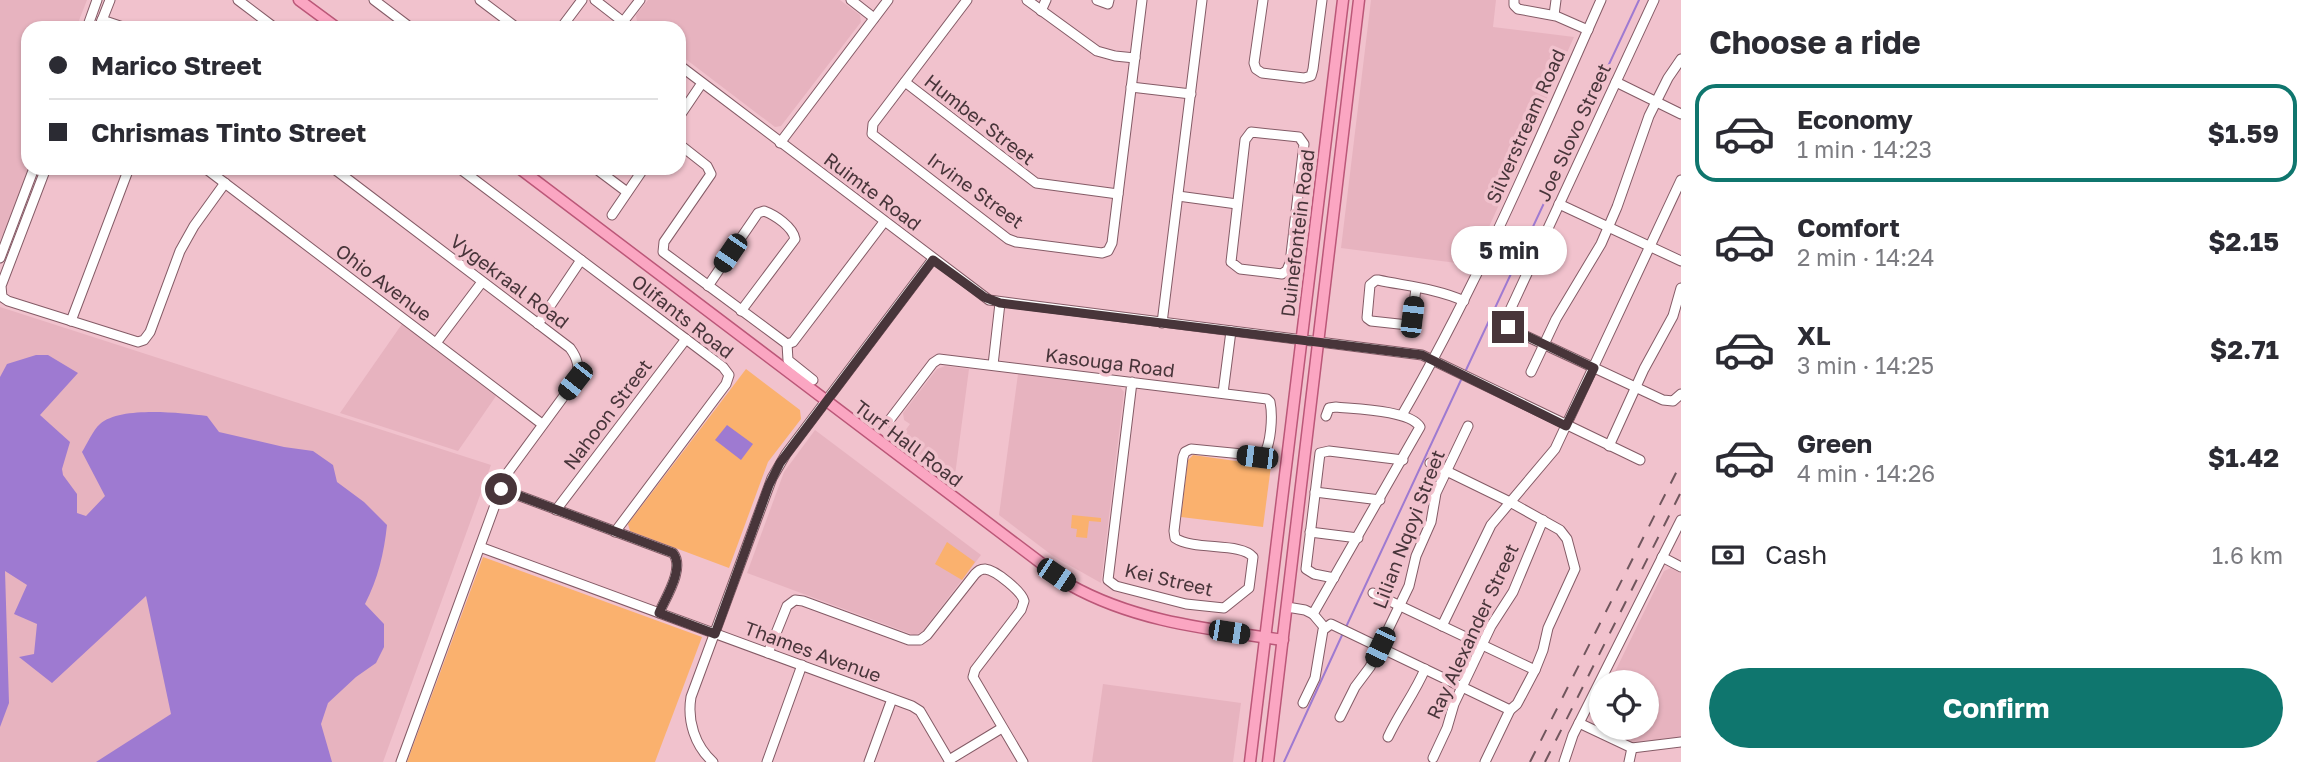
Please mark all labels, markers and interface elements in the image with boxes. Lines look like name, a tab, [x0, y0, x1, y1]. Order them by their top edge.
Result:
text: Choose a ride	[1709, 23, 1921, 61]
street label: Silverstream Road	[1481, 45, 1569, 207]
text: Marico Street	[91, 50, 262, 81]
street label: Joe Slovo Street	[1531, 59, 1615, 205]
street label: Humber Street	[920, 69, 1040, 169]
icon: car	[1713, 102, 1776, 165]
text: Economy	[1797, 104, 1913, 135]
text: Chrismas Tinto Street	[91, 117, 366, 148]
text: $1.59	[2207, 118, 2279, 149]
text: 1 min · 14:23	[1797, 135, 1932, 163]
street label: Ruimte Road	[820, 147, 926, 235]
street label: Irvine Street	[923, 147, 1029, 233]
street label: Duinefontein Road	[1275, 148, 1319, 318]
icon: car	[1713, 210, 1776, 273]
text: Comfort	[1797, 212, 1900, 243]
callout: 5 min	[1450, 226, 1566, 274]
text: $2.15	[2208, 226, 2279, 257]
street label: Vygekraal Road	[446, 229, 574, 333]
car	[710, 230, 751, 276]
text: 5 min	[1479, 236, 1539, 264]
street label: Ohio Avenue	[332, 238, 436, 326]
text: 2 min · 14:24	[1797, 243, 1935, 271]
street label: Olifants Road	[627, 269, 739, 363]
car	[1400, 295, 1425, 339]
route end	[1492, 311, 1524, 343]
icon: car	[1713, 318, 1776, 381]
text: XL	[1797, 320, 1831, 351]
text: $2.71	[2210, 334, 2279, 365]
street label: Kasouga Road	[1044, 343, 1176, 381]
text: 3 min · 14:25	[1797, 351, 1934, 379]
street label: Nahoon Street	[558, 354, 656, 474]
car	[554, 358, 597, 404]
street label: Turf Hall Road	[850, 395, 968, 491]
icon: car	[1713, 426, 1776, 489]
text: Green	[1797, 428, 1872, 459]
text: $1.42	[2208, 442, 2279, 473]
car	[1235, 444, 1280, 470]
street label: Lilian Nqoyi Street	[1367, 446, 1449, 612]
text: 4 min · 14:26	[1797, 459, 1935, 487]
route start	[485, 473, 517, 505]
icon: cash	[1709, 536, 1747, 574]
text: Cash	[1765, 539, 1827, 570]
street label: Ray Alexander Street	[1421, 540, 1523, 722]
text: 1.6 km	[2212, 541, 2283, 569]
car	[1033, 555, 1080, 595]
street label: Kei Street	[1123, 558, 1215, 600]
street label: Thames Avenue	[741, 616, 885, 686]
car	[1207, 618, 1252, 646]
car	[1362, 624, 1399, 670]
button: Confirm	[1709, 668, 2283, 748]
map controls	[1589, 670, 1659, 740]
button: locate	[1589, 670, 1659, 740]

